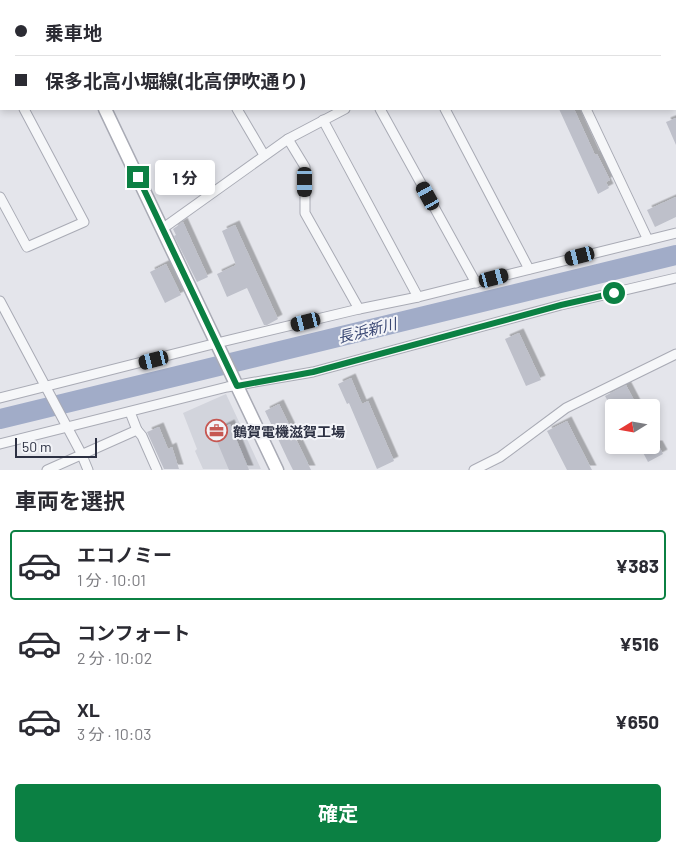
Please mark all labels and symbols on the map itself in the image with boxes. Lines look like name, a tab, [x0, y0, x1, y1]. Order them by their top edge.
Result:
callout: 1 分	[156, 160, 216, 194]
route end	[127, 166, 149, 188]
car	[297, 167, 312, 197]
car	[414, 179, 441, 213]
car	[563, 245, 596, 267]
car	[477, 267, 510, 289]
route start	[603, 282, 625, 304]
car	[289, 311, 322, 333]
water label: 長浜新川	[336, 314, 400, 346]
car	[137, 349, 170, 371]
north arrow	[605, 399, 660, 454]
office icon: 鶴賀電機滋賀工場	[205, 419, 229, 443]
place label: 鶴賀電機滋賀工場	[233, 423, 345, 440]
scale bar	[15, 434, 98, 458]

